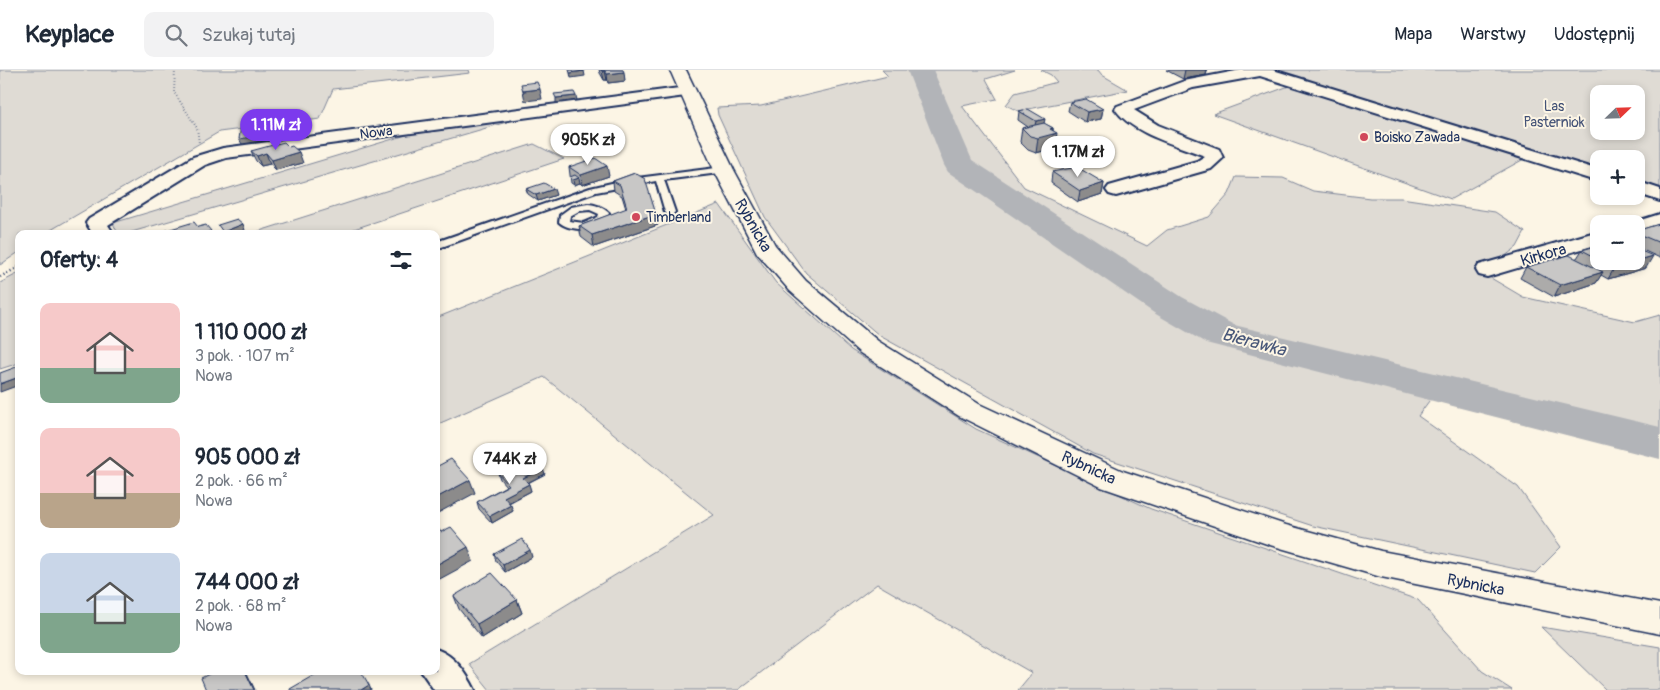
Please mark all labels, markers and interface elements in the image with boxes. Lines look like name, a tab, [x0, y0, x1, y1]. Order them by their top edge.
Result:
search box	[144, 12, 494, 57]
text: Keyplace	[25, 20, 114, 49]
icon: search	[162, 21, 190, 49]
text: Szukaj tutaj	[202, 23, 296, 47]
text: Mapa	[1394, 23, 1432, 46]
text: Warstwy	[1460, 23, 1526, 46]
text: Udostępnij	[1554, 23, 1635, 46]
north arrow	[1590, 85, 1645, 140]
map controls	[1590, 85, 1645, 270]
park label: Las Pasterniok	[1523, 98, 1585, 131]
pin: 1.11M zł	[224, 108, 328, 151]
text: 1.11M zł	[251, 115, 301, 135]
street label: Nowa	[359, 122, 393, 143]
pin: 905K zł	[542, 124, 634, 166]
place label: Boisko Zawada	[1374, 129, 1460, 146]
text: 905K zł	[561, 130, 615, 150]
marker: Boisko Zawada	[1358, 131, 1370, 143]
pin: 1.17M zł	[1026, 136, 1130, 178]
text: 1.17M zł	[1052, 142, 1104, 162]
button: +	[1590, 150, 1645, 205]
street label: Rybnicka	[730, 195, 776, 256]
place label: Timberland	[646, 209, 711, 226]
marker: Timberland	[630, 211, 642, 223]
button: −	[1590, 215, 1645, 270]
street label: Kirkora	[1518, 239, 1568, 271]
icon: filters	[387, 246, 415, 274]
text: Oferty: 4	[40, 247, 118, 274]
text: 1 110 000 zł	[195, 319, 307, 346]
icon: home	[80, 323, 140, 383]
water label: Bierawka	[1219, 323, 1290, 362]
text: 3 pok. · 107 m²	[195, 346, 295, 366]
text: Nowa	[195, 366, 233, 386]
pin: 744K zł	[464, 442, 556, 485]
text: 905 000 zł	[195, 444, 300, 471]
street label: Rybnicka	[1058, 447, 1119, 489]
icon: home	[80, 448, 140, 508]
text: 744K zł	[484, 449, 536, 469]
text: 2 pok. · 66 m²	[195, 471, 288, 491]
text: Nowa	[195, 491, 233, 511]
text: 744 000 zł	[195, 569, 299, 596]
street label: Rybnicka	[1445, 570, 1506, 600]
icon: home	[80, 573, 140, 633]
text: 2 pok. · 68 m²	[195, 596, 286, 616]
text: Nowa	[195, 616, 233, 636]

